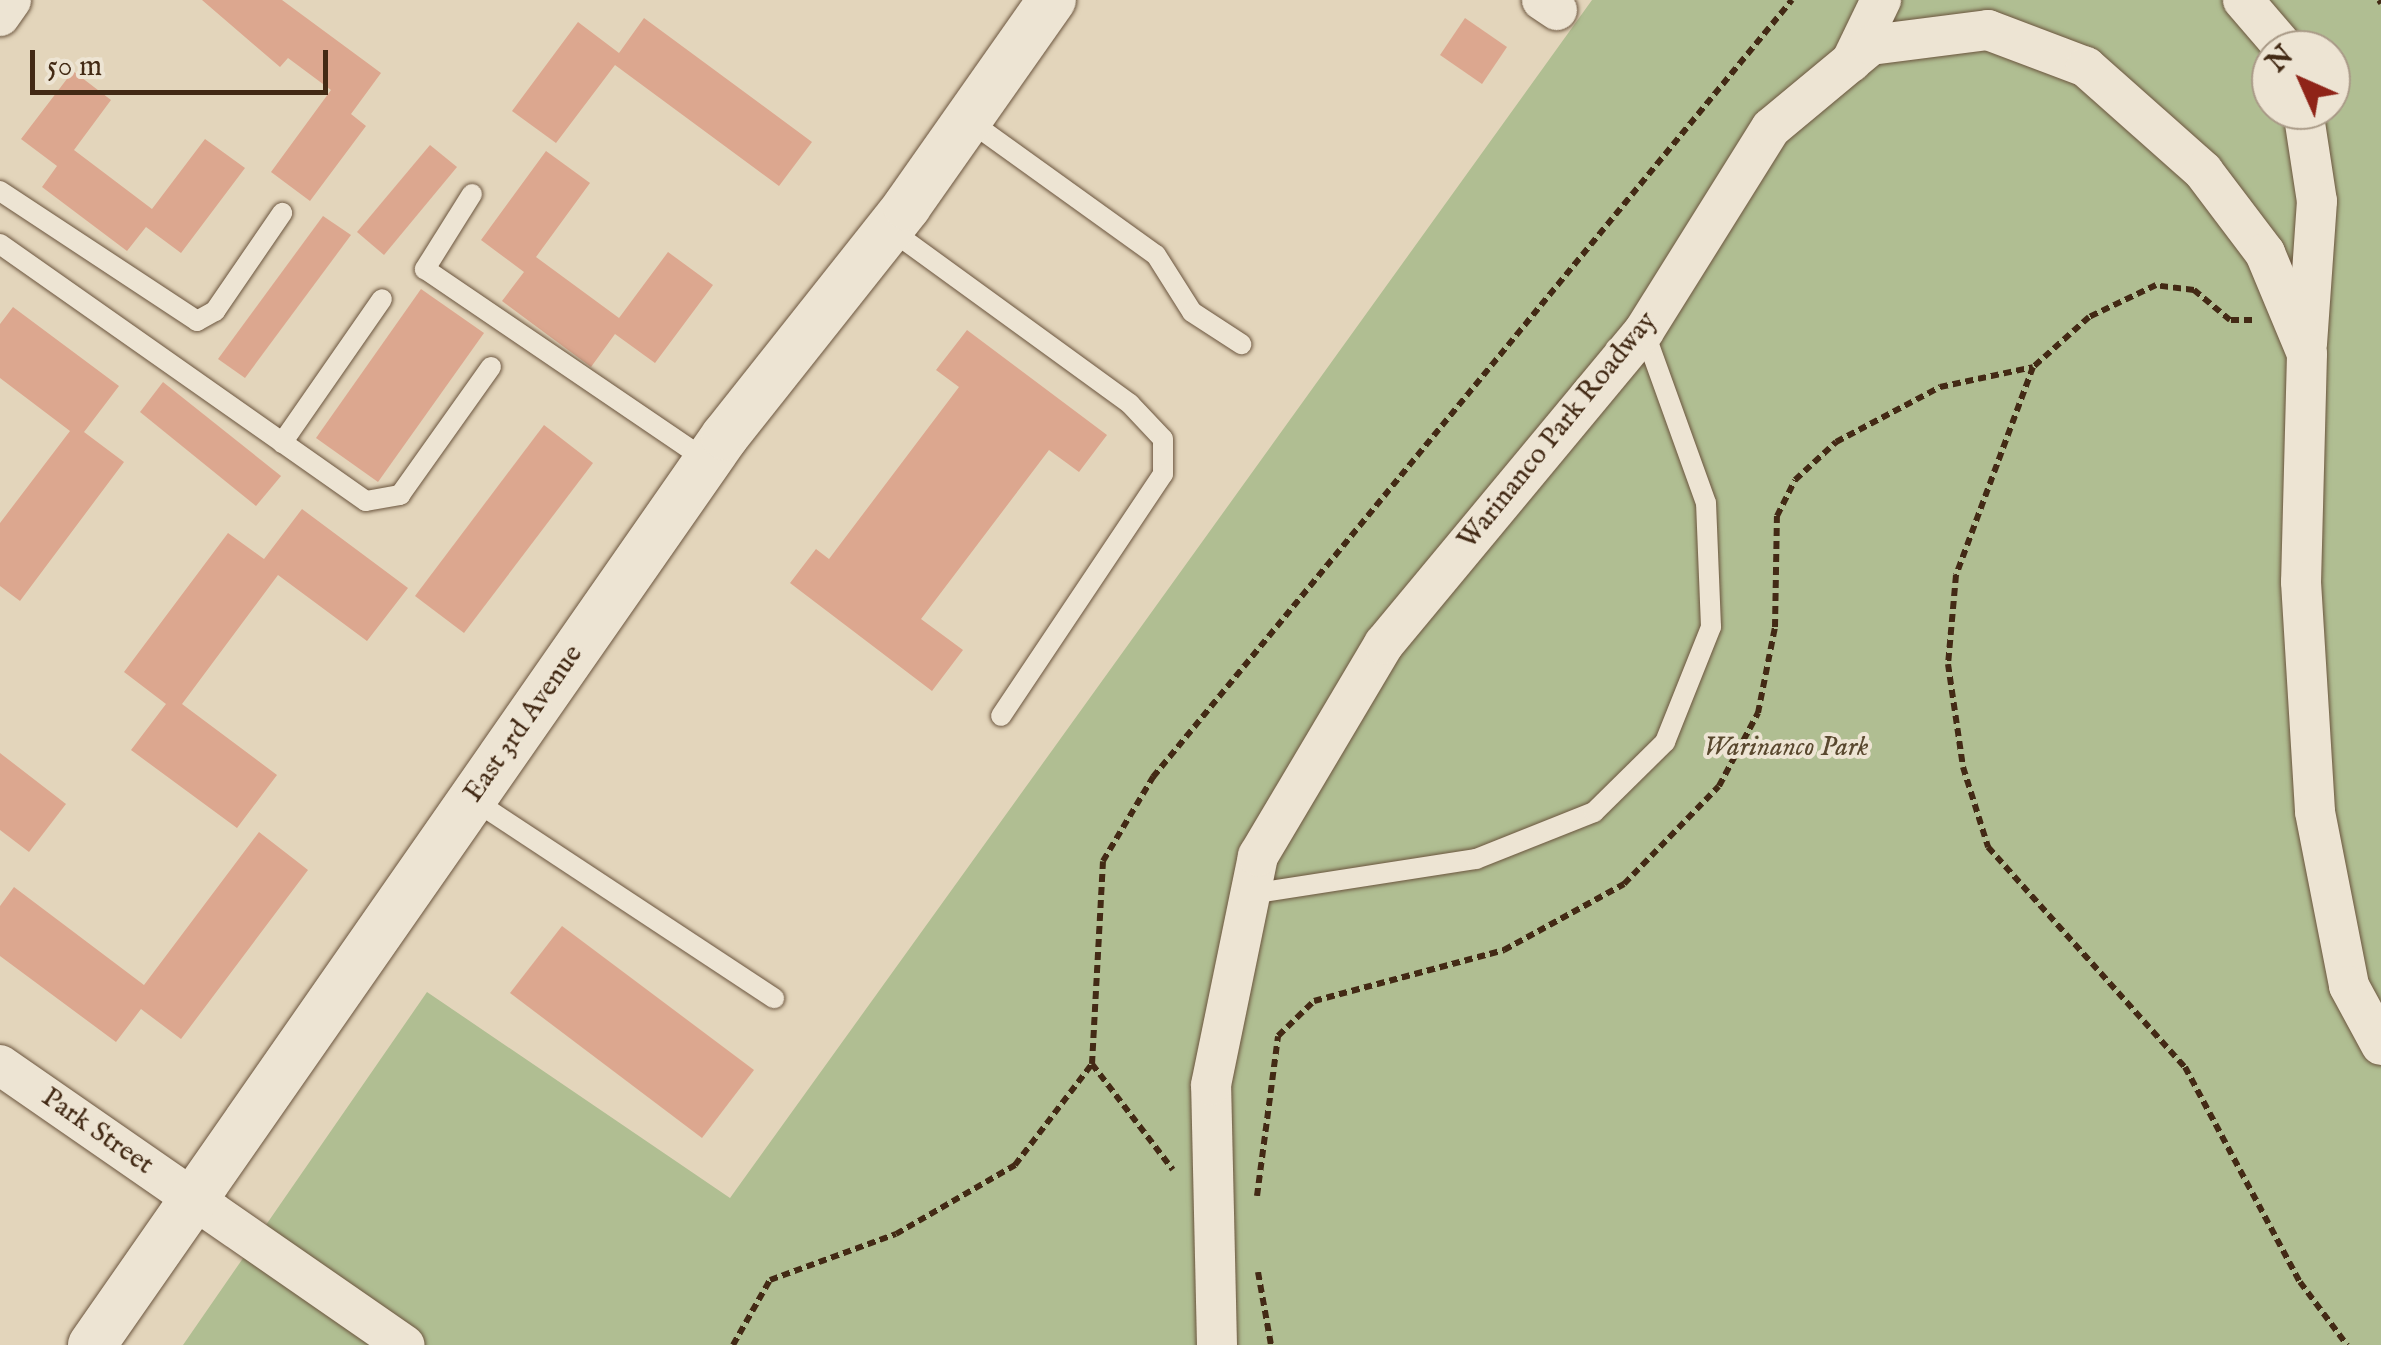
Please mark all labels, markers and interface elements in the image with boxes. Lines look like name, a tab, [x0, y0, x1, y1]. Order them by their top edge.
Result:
scale bar	[35, 30, 332, 92]
north arrow	[2251, 30, 2351, 130]
text: N	[2260, 39, 2302, 81]
text: 50 m	[47, 48, 102, 86]
street label: Warinanco Park Roadway	[1452, 305, 1664, 557]
street label: East 3rd Avenue	[457, 639, 591, 809]
park label: Warinanco Park	[1703, 731, 1869, 765]
street label: Park Street	[35, 1081, 159, 1183]

